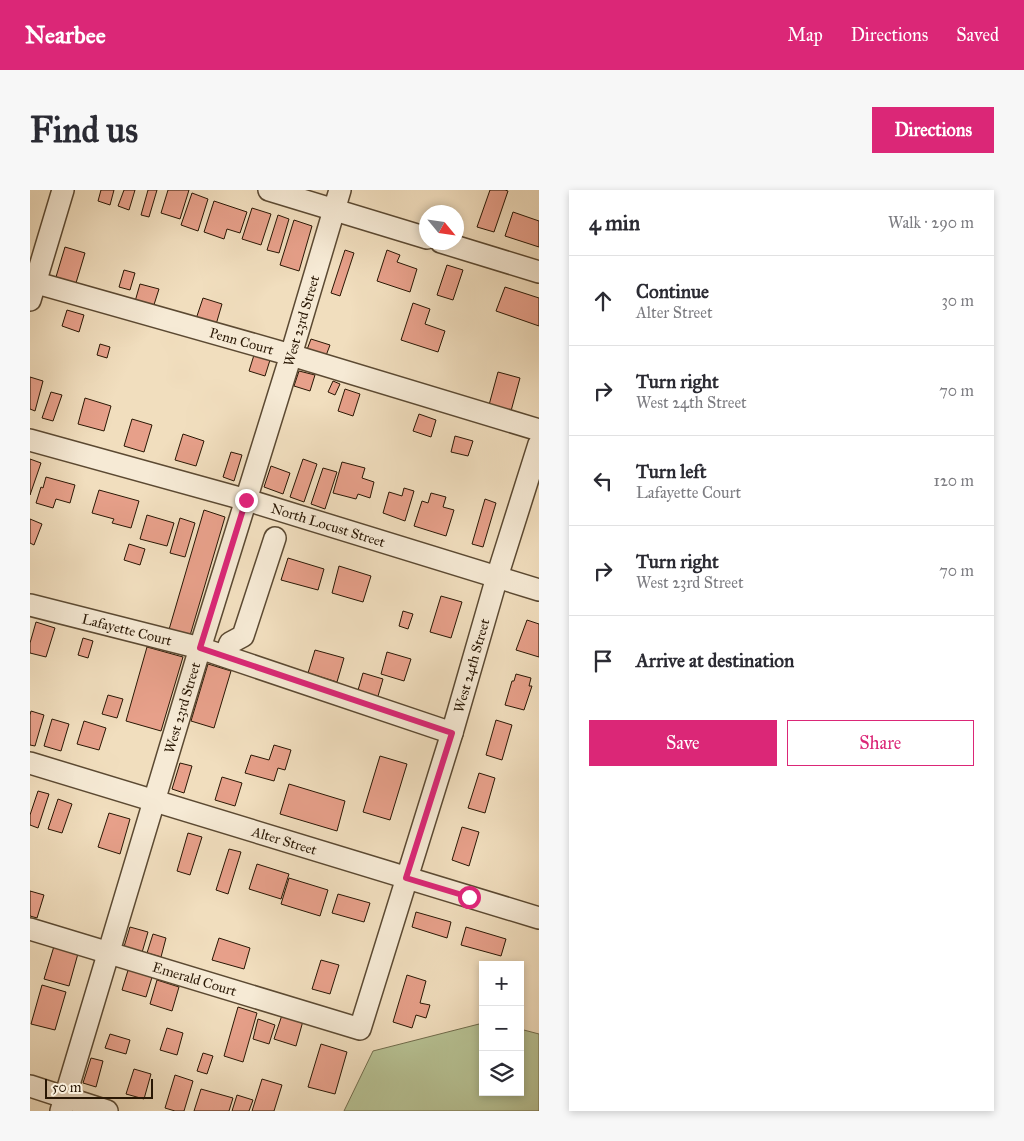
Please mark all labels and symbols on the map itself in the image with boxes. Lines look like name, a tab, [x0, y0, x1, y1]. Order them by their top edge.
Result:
north arrow	[419, 205, 464, 250]
street label: West 23rd Street	[280, 273, 323, 368]
street label: Penn Court	[208, 324, 276, 358]
route end	[235, 489, 258, 512]
street label: North Locust Street	[269, 499, 387, 551]
street label: Lafayette Court	[80, 610, 174, 649]
street label: West 24th Street	[450, 617, 493, 714]
street label: West 23rd Street	[160, 660, 204, 755]
street label: Alter Street	[249, 822, 319, 858]
route start	[458, 886, 481, 909]
street label: Emerald Court	[151, 958, 239, 1000]
scale bar	[45, 1076, 152, 1099]

